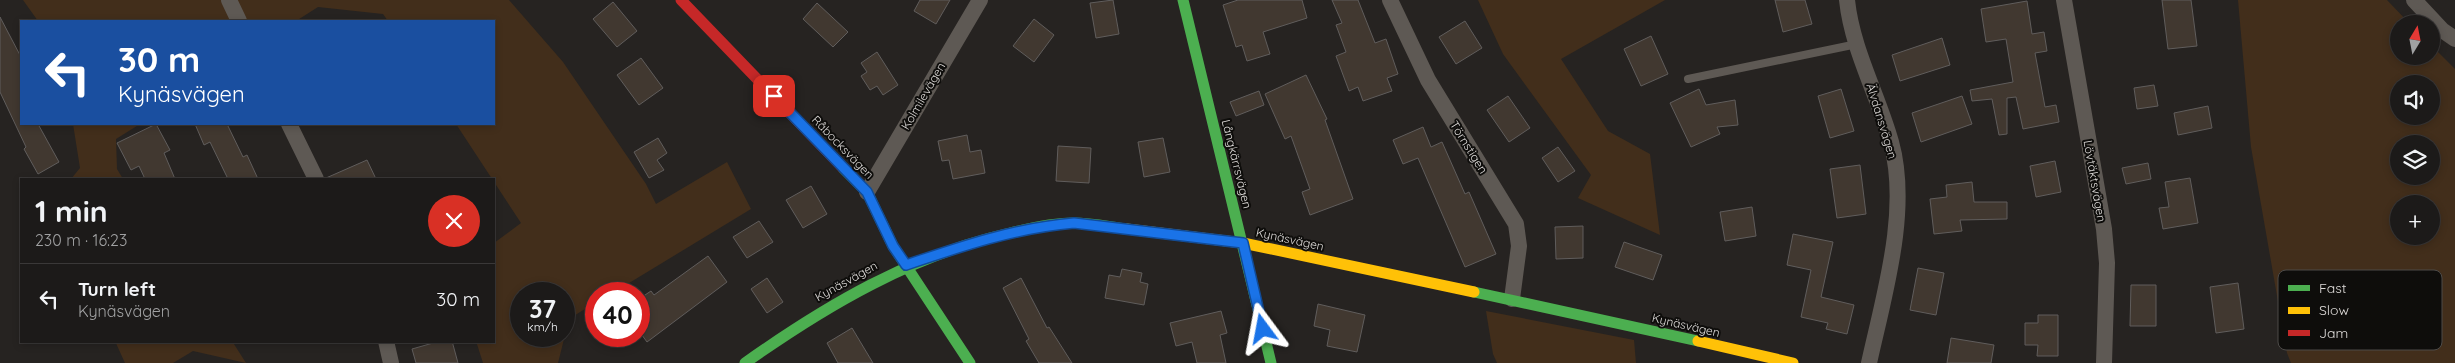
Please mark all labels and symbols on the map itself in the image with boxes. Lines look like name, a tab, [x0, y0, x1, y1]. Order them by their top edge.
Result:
north arrow	[2390, 15, 2440, 65]
street label: Kolmilevägen	[898, 60, 948, 132]
pin	[753, 75, 795, 117]
street label: Älvdansvägen	[1863, 81, 1901, 161]
street label: Råbocksvägen	[809, 112, 877, 182]
street label: Långkärrsvägen	[1219, 118, 1255, 210]
street label: Törnstigen	[1447, 118, 1491, 176]
street label: Lövtäktsvägen	[2080, 139, 2110, 223]
street label: Kynäsvägen	[1255, 224, 1325, 254]
street label: Kynäsvägen	[812, 258, 880, 304]
legend	[2278, 270, 2442, 350]
text: Fast	[2319, 279, 2347, 297]
speed limit sign: 40	[585, 282, 650, 347]
text: Slow	[2319, 301, 2349, 319]
position arrow	[1236, 302, 1288, 354]
street label: Kynäsvägen	[1651, 310, 1721, 340]
text: Jam	[2319, 324, 2348, 342]

